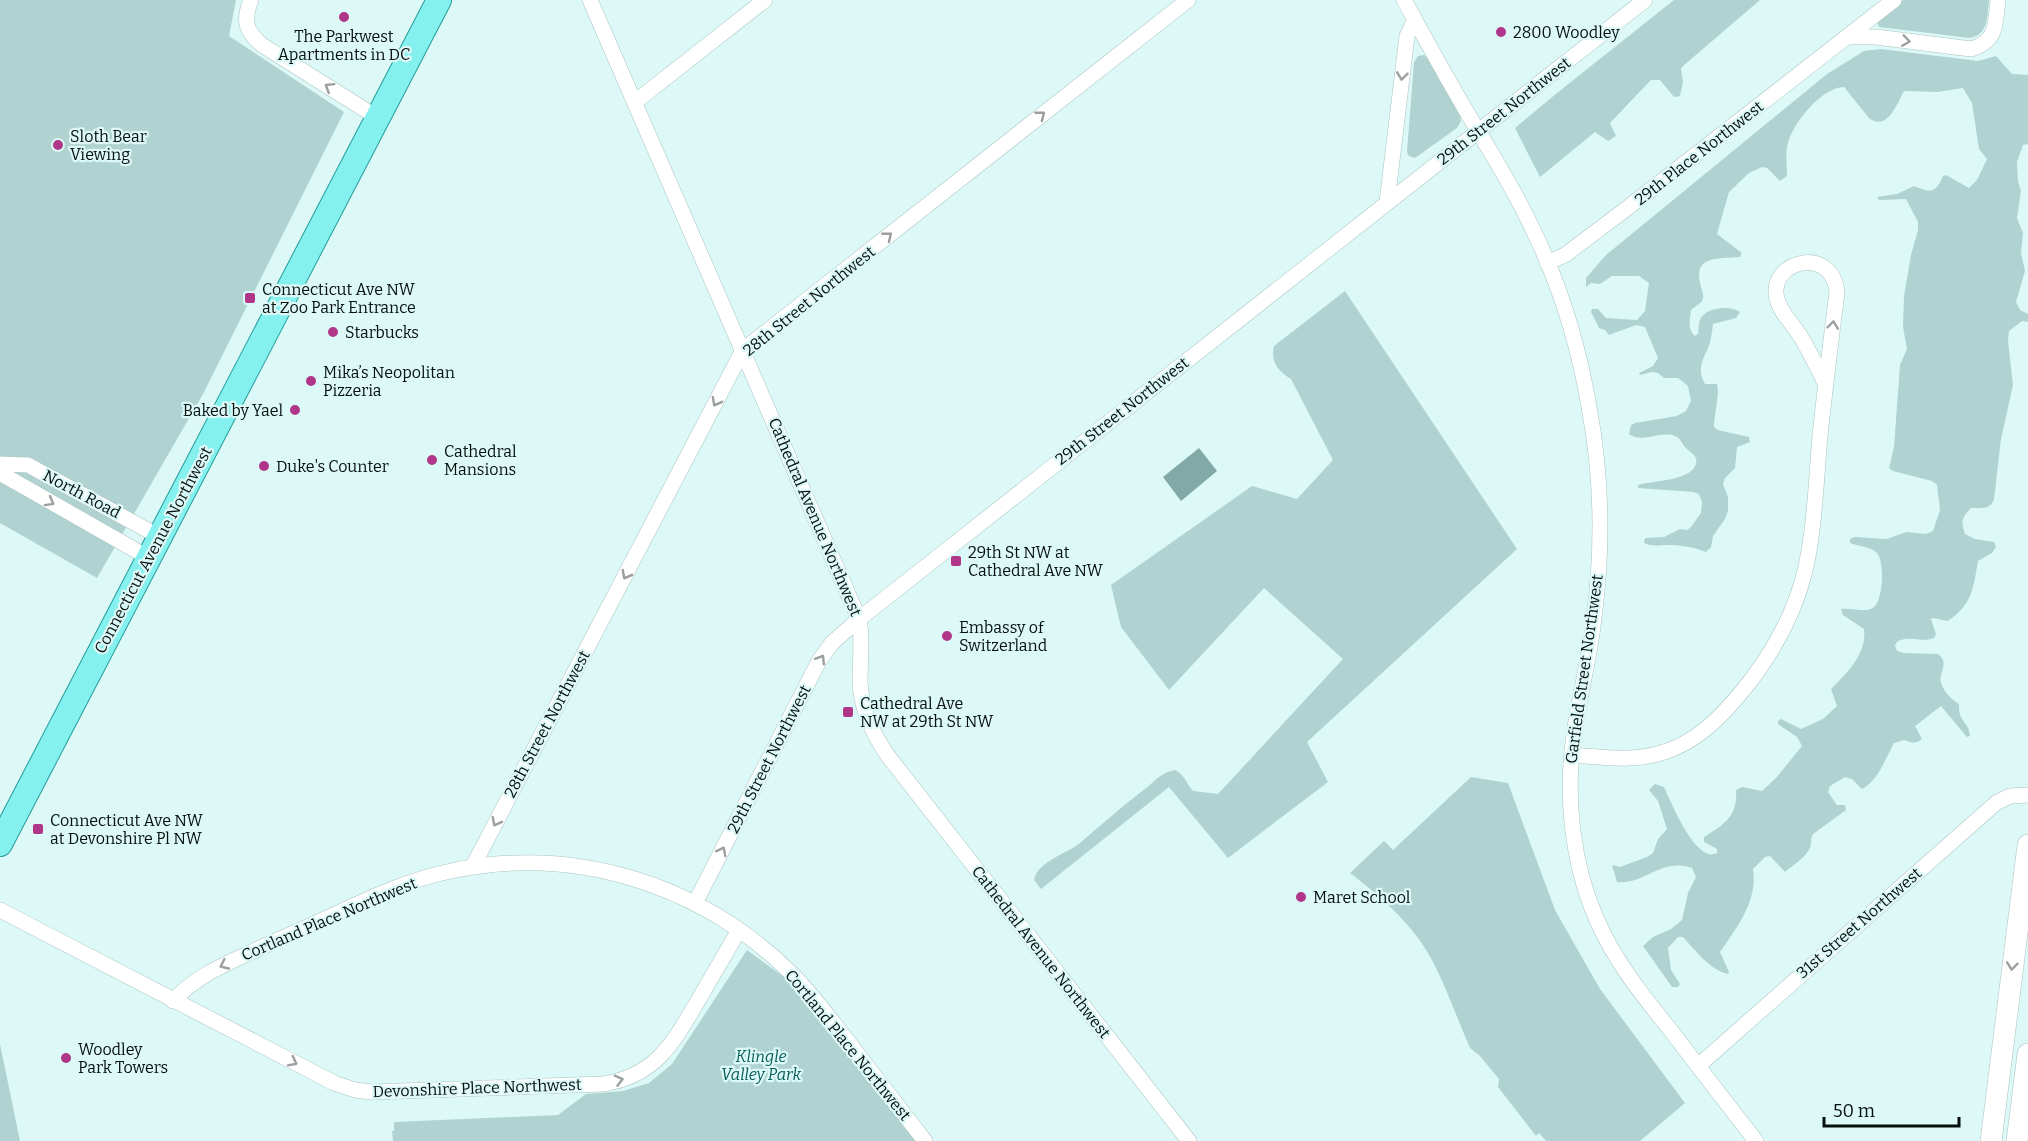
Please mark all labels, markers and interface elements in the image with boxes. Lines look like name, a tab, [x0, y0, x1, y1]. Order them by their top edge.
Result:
marker: The Parkwest Apartments in DC	[337, 10, 351, 24]
place label: 2800 Woodley	[1513, 23, 1620, 42]
marker: 2800 Woodley	[1494, 25, 1508, 39]
place label: The Parkwest Apartments in DC	[278, 27, 410, 64]
one-way arrow	[1901, 34, 1910, 47]
street label: 29th Street Northwest	[1434, 53, 1575, 169]
one-way arrow	[1396, 71, 1408, 81]
one-way arrow	[324, 83, 335, 94]
street label: 29th Place Northwest	[1631, 97, 1767, 209]
one-way arrow	[1035, 112, 1046, 123]
place label: Sloth Bear Viewing	[70, 127, 147, 164]
marker: Sloth Bear Viewing	[51, 138, 65, 152]
one-way arrow	[881, 233, 892, 244]
street label: 28th Street Northwest	[739, 242, 879, 360]
place label: Connecticut Ave NW at Zoo Park Entrance	[262, 280, 416, 317]
marker: Connecticut Ave NW at Zoo Park Entrance	[243, 291, 257, 305]
one-way arrow	[1826, 321, 1838, 330]
place label: Starbucks	[345, 323, 419, 342]
marker: Starbucks	[326, 325, 340, 339]
street label: 29th Street Northwest	[1052, 353, 1193, 469]
place label: Mika’s Neopolitan Pizzeria	[323, 363, 455, 400]
marker: Mika’s Neopolitan Pizzeria	[304, 374, 318, 388]
one-way arrow	[712, 396, 723, 406]
place label: Baked by Yael	[183, 401, 283, 420]
marker: Baked by Yael	[288, 403, 302, 417]
street label: Cathedral Avenue Northwest	[765, 415, 866, 619]
place label: Cathedral Mansions	[444, 442, 517, 479]
street label: Connecticut Avenue Northwest	[90, 443, 216, 657]
marker: Cathedral Mansions	[425, 453, 439, 467]
place label: Duke's Counter	[276, 457, 389, 476]
marker: Duke's Counter	[257, 459, 271, 473]
street label: North Road	[40, 466, 124, 523]
one-way arrow	[44, 495, 54, 507]
place label: 29th St NW at Cathedral Ave NW	[968, 543, 1104, 580]
marker: 29th St NW at Cathedral Ave NW	[949, 554, 963, 568]
one-way arrow	[621, 568, 633, 579]
street label: Garfield Street Northwest	[1561, 573, 1607, 765]
place label: Embassy of Switzerland	[959, 618, 1048, 655]
marker: Embassy of Switzerland	[940, 629, 954, 643]
street label: 28th Street Northwest	[500, 647, 594, 801]
one-way arrow	[814, 655, 825, 666]
street label: 29th Street Northwest	[723, 682, 815, 836]
place label: Cathedral Ave NW at 29th St NW	[860, 694, 994, 731]
marker: Cathedral Ave NW at 29th St NW	[841, 705, 855, 719]
place label: Connecticut Ave NW at Devonshire Pl NW	[50, 811, 203, 848]
one-way arrow	[492, 816, 504, 827]
marker: Connecticut Ave NW at Devonshire Pl NW	[31, 822, 45, 836]
one-way arrow	[714, 847, 726, 858]
street label: Cathedral Avenue Northwest	[968, 862, 1114, 1042]
street label: 31st Street Northwest	[1793, 863, 1925, 982]
street label: Cortland Place Northwest	[238, 873, 420, 965]
place label: Maret School	[1313, 888, 1411, 907]
marker: Maret School	[1294, 890, 1308, 904]
one-way arrow	[220, 957, 231, 969]
one-way arrow	[2007, 961, 2019, 970]
street label: Cortland Place Northwest	[781, 966, 915, 1124]
place label: Woodley Park Towers	[78, 1040, 168, 1077]
park label: Klingle Valley Park	[721, 1047, 801, 1084]
marker: Woodley Park Towers	[59, 1051, 73, 1065]
one-way arrow	[287, 1055, 298, 1066]
street label: Devonshire Place Northwest	[372, 1075, 582, 1101]
one-way arrow	[613, 1075, 623, 1087]
scale bar	[1824, 1090, 1959, 1128]
text: 50 m	[1833, 1100, 1875, 1122]

